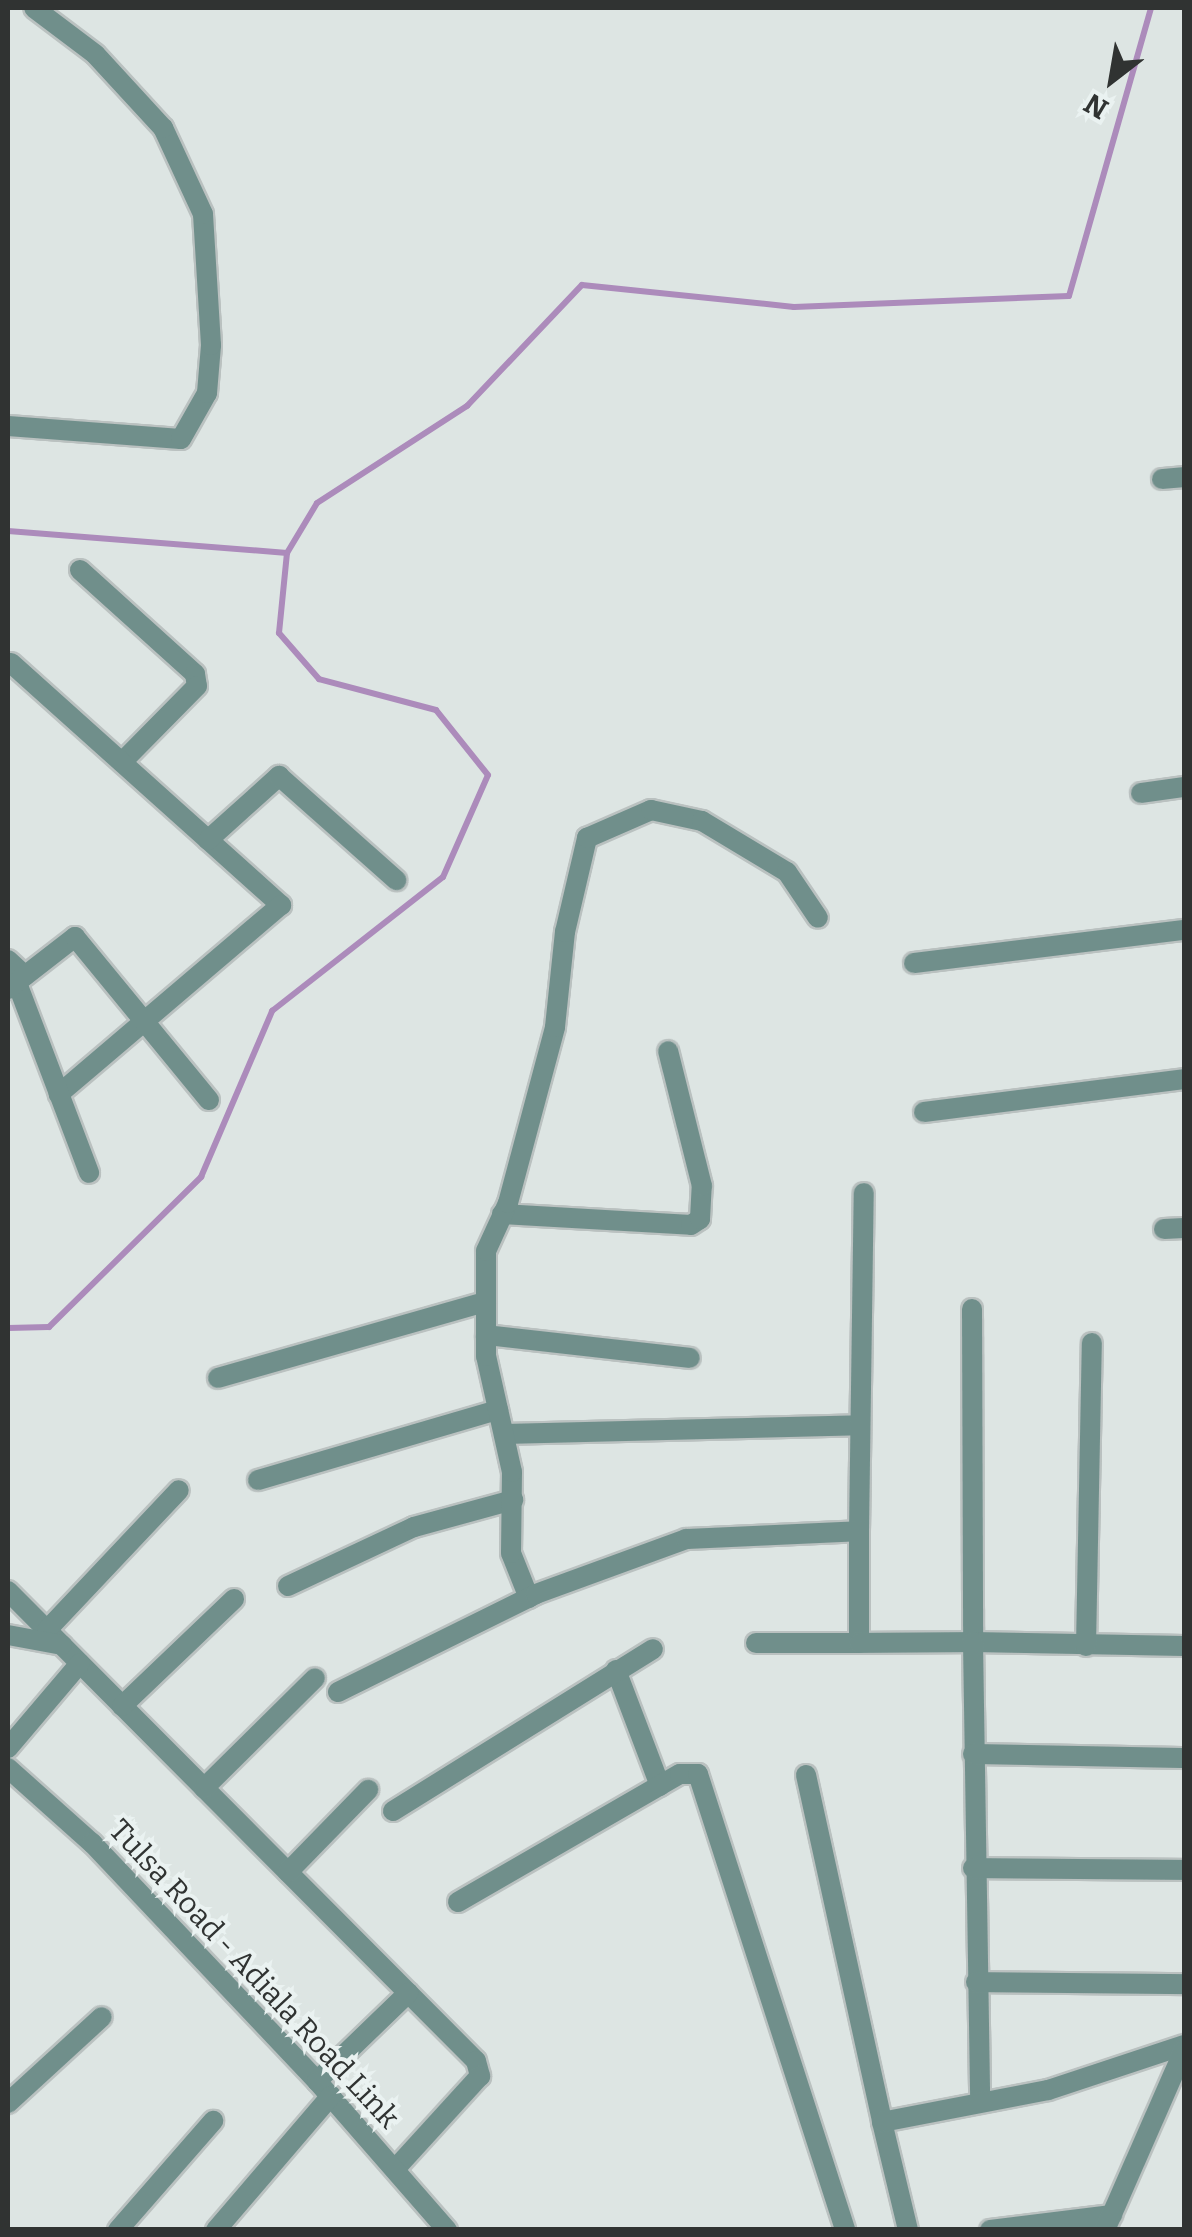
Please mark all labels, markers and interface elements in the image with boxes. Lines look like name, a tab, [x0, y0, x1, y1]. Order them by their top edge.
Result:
north arrow	[1062, 30, 1162, 130]
text: N	[1079, 86, 1114, 126]
street label: Tulsa Road - Adiala Road Link	[101, 1812, 407, 2136]

